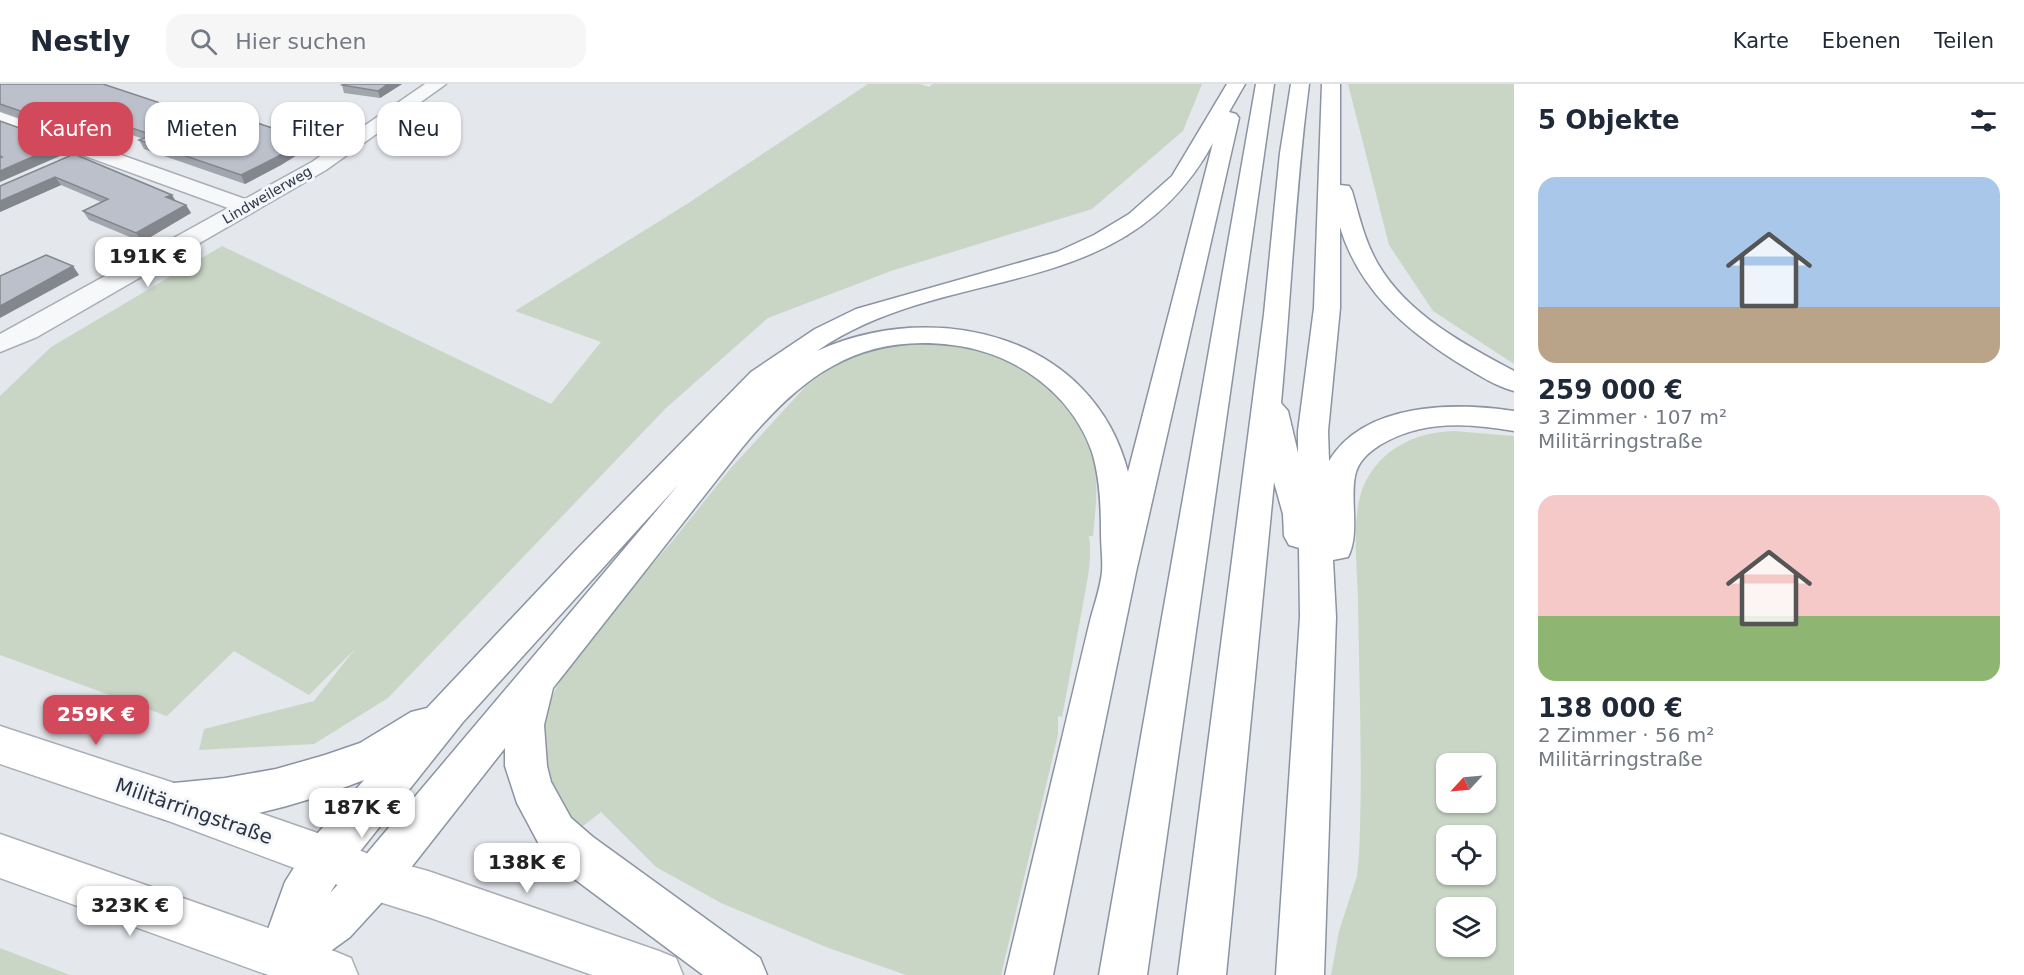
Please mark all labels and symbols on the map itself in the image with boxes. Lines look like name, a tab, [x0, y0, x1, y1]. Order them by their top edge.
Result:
street label: Lindweilerweg	[219, 163, 315, 227]
pin: 191K €	[99, 237, 197, 288]
pin: 259K €	[47, 695, 145, 746]
north arrow	[1436, 753, 1496, 813]
street label: Militärringstraße	[112, 773, 276, 849]
pin: 187K €	[313, 788, 411, 839]
pin: 138K €	[478, 843, 576, 894]
pin: 323K €	[81, 886, 179, 937]

